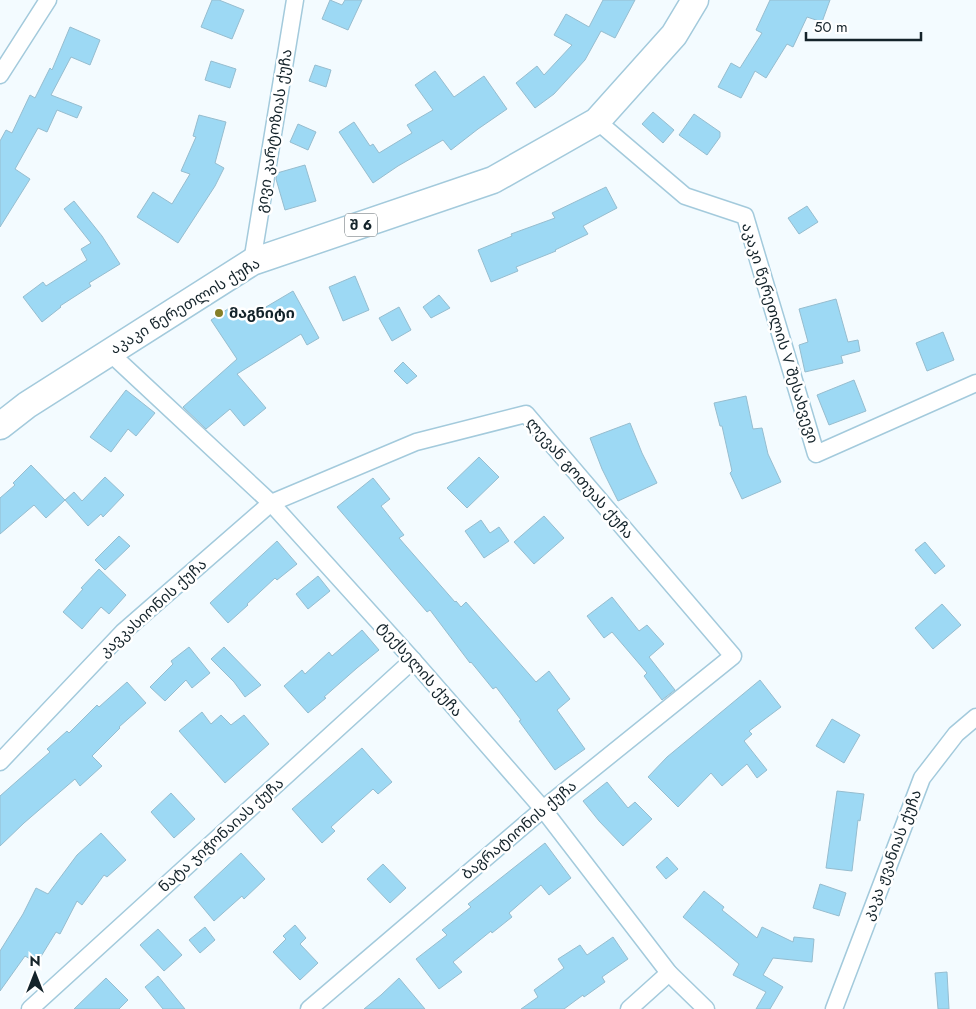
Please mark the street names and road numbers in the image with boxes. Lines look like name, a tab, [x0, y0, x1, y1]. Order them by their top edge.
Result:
street label: გივი კარტოზიას ქუჩა	[250, 47, 298, 215]
road number: შ 6	[345, 214, 377, 236]
street label: აკაკი წერეთლის V შესახვევი	[736, 220, 824, 446]
street label: აკაკი წერეთლის ქუჩა	[106, 252, 264, 360]
street label: ლევან გოთუას ქუჩა	[521, 412, 639, 544]
street label: კავკასიონის ქუჩა	[94, 554, 212, 662]
street label: ტექსელის ქუჩა	[372, 616, 468, 722]
street label: ნატა ჯიჭონაიას ქუჩა	[153, 773, 289, 897]
street label: ბაგრატიონის ქუჩა	[457, 775, 581, 885]
street label: კაკა ჟვანიას ქუჩა	[857, 786, 927, 924]

